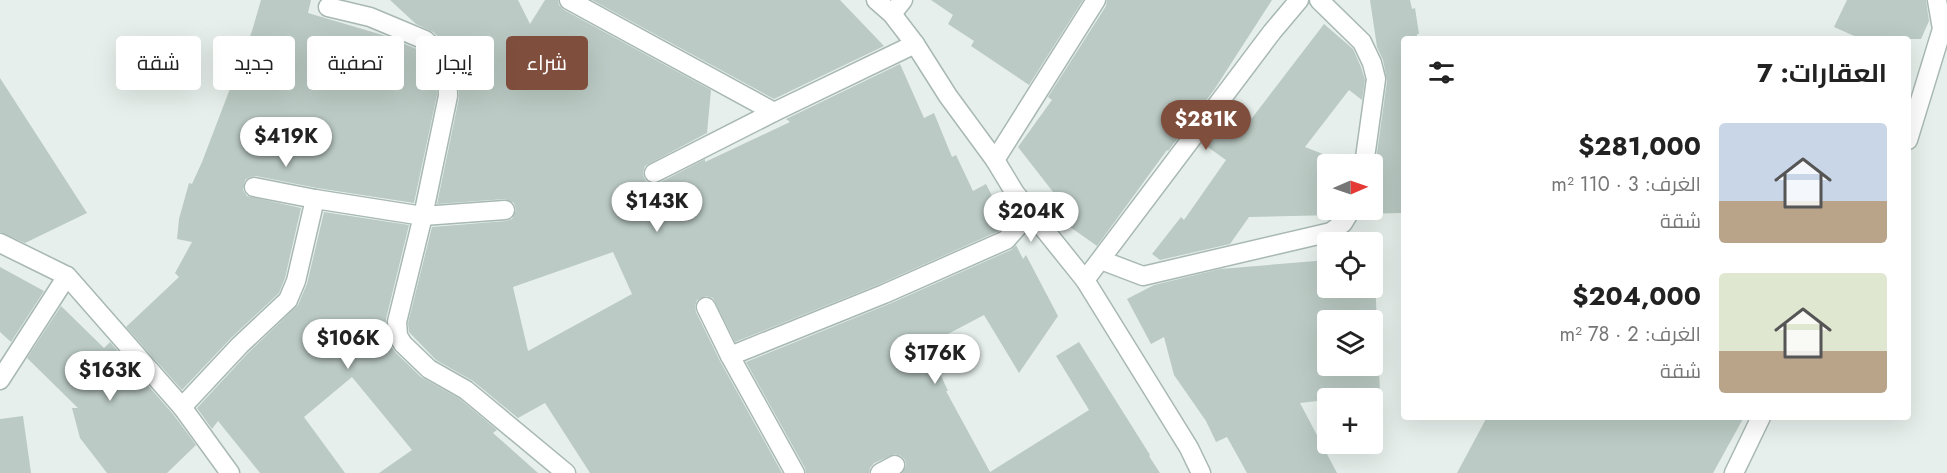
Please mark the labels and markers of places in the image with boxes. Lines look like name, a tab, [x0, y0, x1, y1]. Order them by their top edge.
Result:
pin: $281K	[1164, 100, 1248, 151]
pin: $419K	[244, 117, 328, 168]
pin: $143K	[615, 182, 699, 233]
pin: $204K	[989, 192, 1073, 243]
pin: $106K	[306, 319, 390, 370]
pin: $176K	[893, 334, 977, 385]
pin: $163K	[68, 351, 152, 402]

